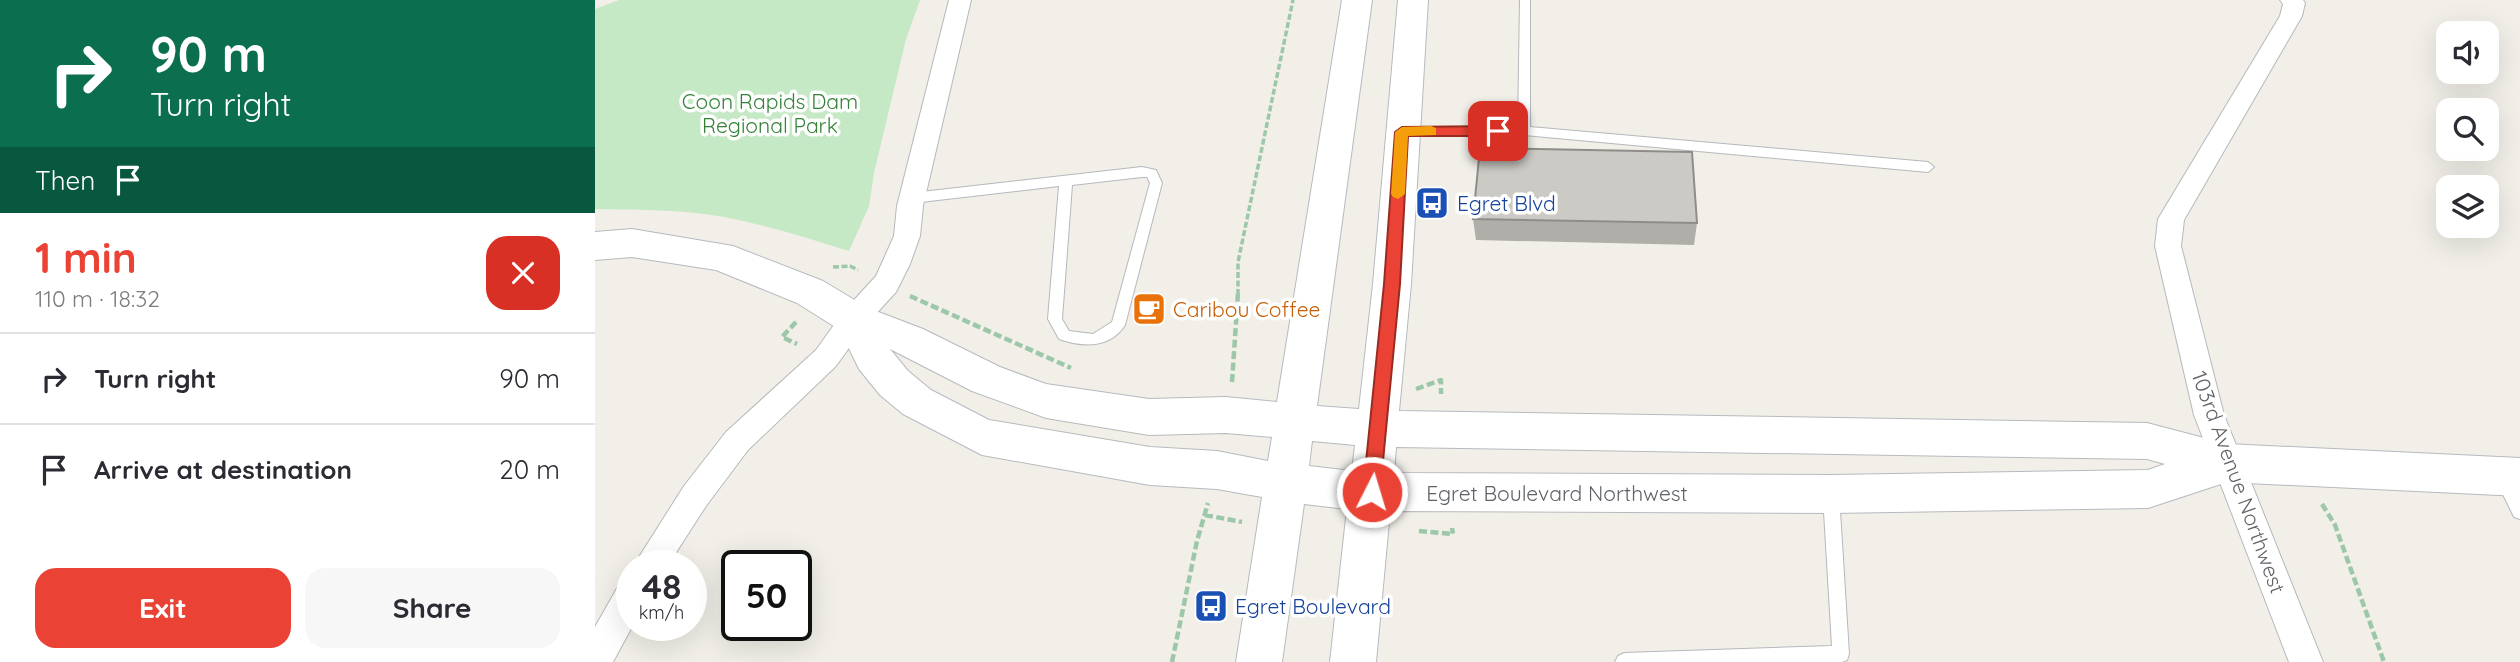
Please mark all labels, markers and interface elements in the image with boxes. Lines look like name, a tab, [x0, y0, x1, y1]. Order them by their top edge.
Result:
map controls	[2436, 21, 2499, 238]
button: sound	[2436, 21, 2499, 84]
text: 90 m	[150, 23, 267, 84]
icon: right	[35, 28, 126, 119]
text: Turn right	[150, 84, 291, 124]
park label: Coon Rapids Dam Regional Park	[682, 88, 858, 138]
button: search	[2436, 98, 2499, 161]
pin	[1468, 101, 1528, 161]
icon: arrive	[1479, 112, 1517, 150]
icon: arrive	[109, 161, 147, 199]
text: Then	[35, 164, 95, 197]
button: layers	[2436, 175, 2499, 238]
bus stop icon: Egret Blvd	[1413, 184, 1451, 222]
place label: Egret Blvd	[1457, 190, 1556, 216]
text: 1 min	[35, 231, 137, 284]
button: close	[486, 236, 560, 310]
text: 110 m · 18:32	[35, 284, 160, 313]
cafe icon: Caribou Coffee	[1130, 290, 1168, 328]
place label: Caribou Coffee	[1173, 296, 1320, 322]
icon: right	[35, 360, 73, 398]
text: Turn right	[94, 362, 216, 395]
text: 90 m	[499, 362, 560, 395]
street label: 103rd Avenue Northwest	[2187, 367, 2291, 597]
icon: arrive	[35, 451, 73, 489]
text: Arrive at destination	[94, 453, 352, 486]
text: 20 m	[499, 453, 560, 486]
position arrow	[1335, 455, 1409, 529]
street label: Egret Boulevard Northwest	[1426, 480, 1688, 506]
speed limit sign: 50	[721, 550, 812, 641]
text: 48	[642, 564, 681, 608]
button: Exit	[35, 568, 291, 648]
button: Share	[305, 568, 560, 648]
bus stop icon: Egret Boulevard	[1192, 587, 1230, 625]
place label: Egret Boulevard	[1235, 593, 1391, 619]
text: km/h	[639, 601, 684, 624]

